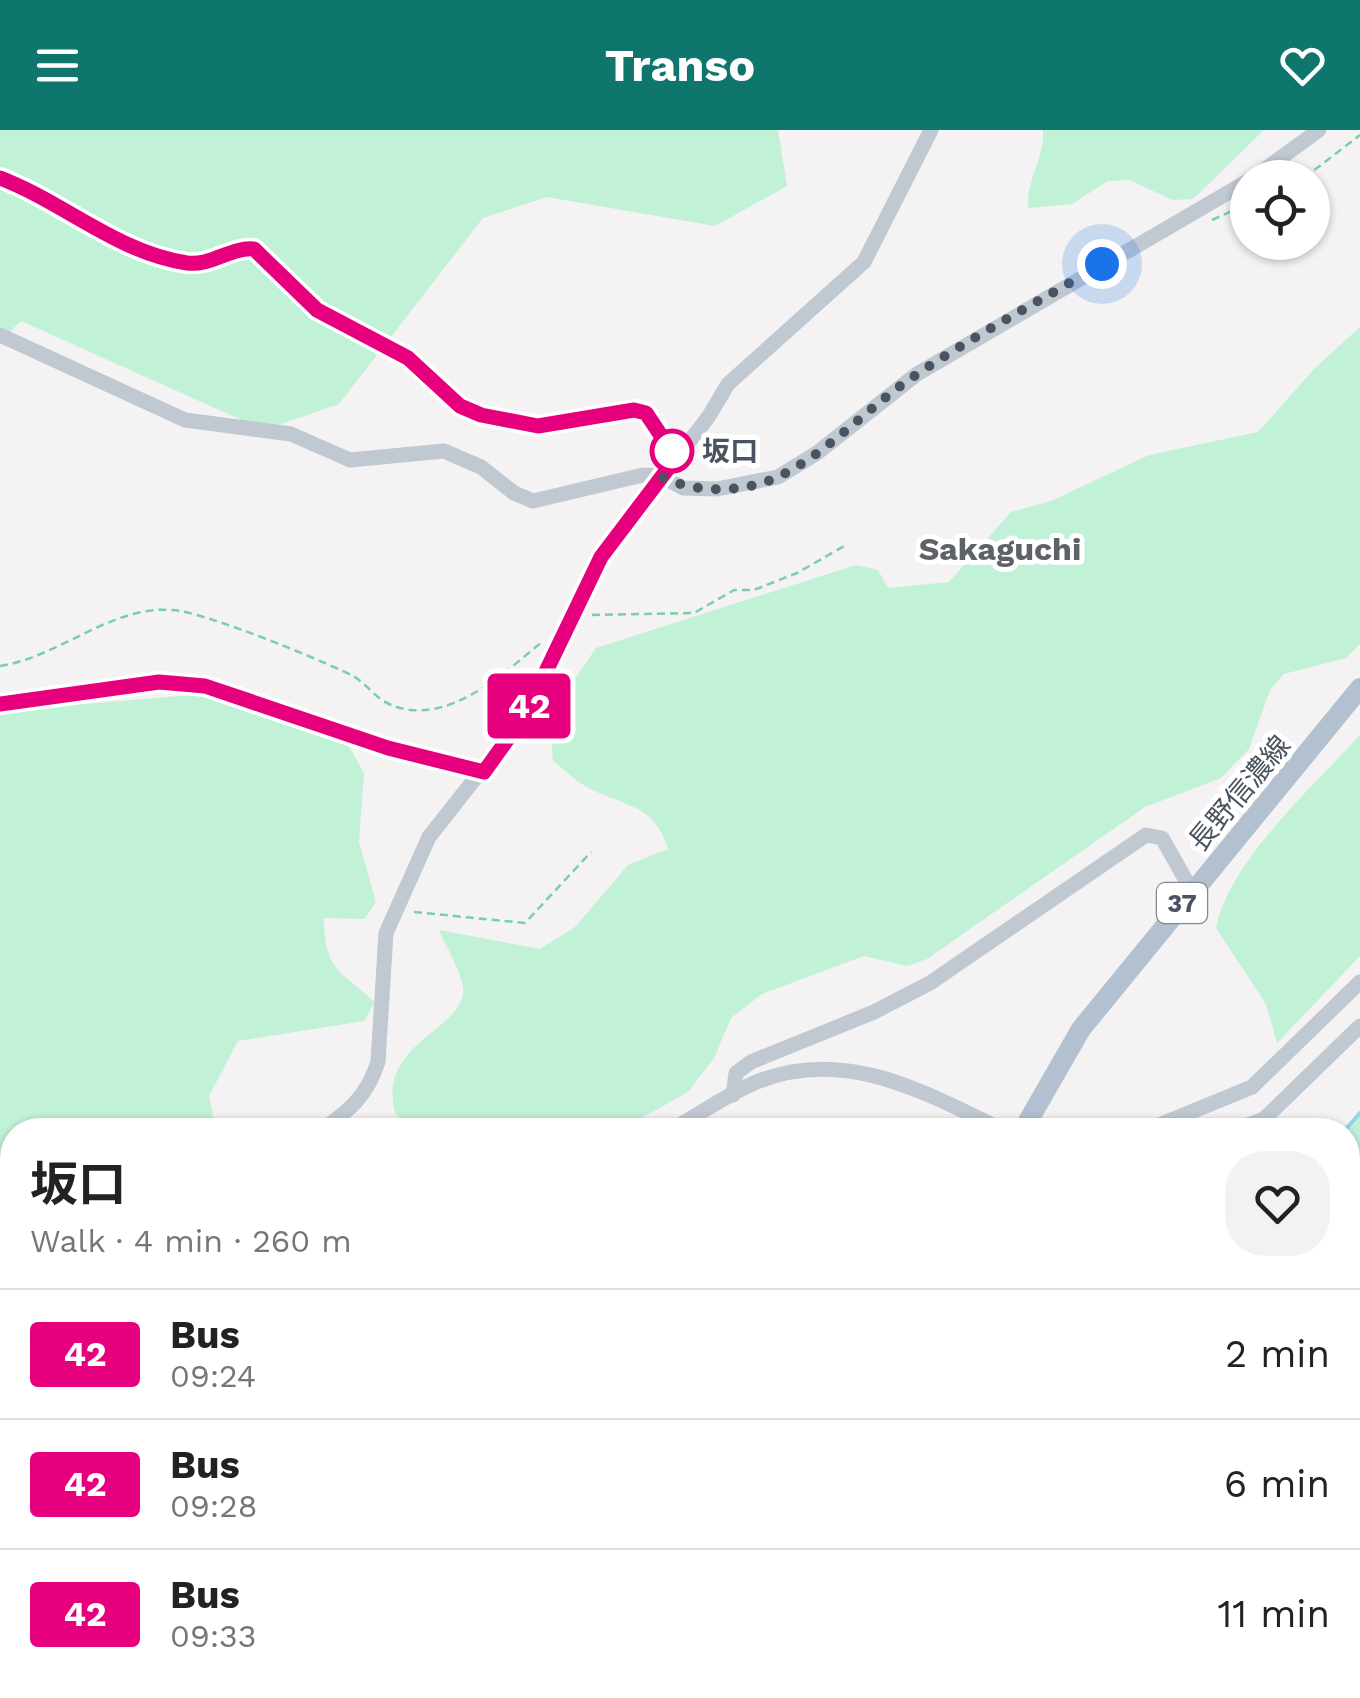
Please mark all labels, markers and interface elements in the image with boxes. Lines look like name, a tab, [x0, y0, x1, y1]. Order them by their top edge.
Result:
icon: menu	[30, 38, 85, 93]
icon: heart	[1275, 38, 1330, 93]
text: Transo	[605, 39, 755, 92]
map controls	[1230, 160, 1330, 260]
button: locate	[1230, 160, 1330, 260]
your location	[1077, 239, 1127, 289]
marker: 坂口	[651, 430, 693, 472]
place label: 坂口	[702, 435, 758, 468]
district label: Sakaguchi	[919, 530, 1081, 568]
line badge: 42	[484, 674, 574, 738]
text: 42	[507, 685, 551, 727]
street label: 長野信濃線	[1182, 729, 1297, 858]
road number: 37	[1157, 883, 1207, 923]
button: heart	[1225, 1151, 1330, 1256]
text: 坂口	[30, 1156, 126, 1213]
text: Walk · 4 min · 260 m	[30, 1222, 352, 1260]
text: Bus	[170, 1313, 240, 1357]
text: 2 min	[1225, 1332, 1330, 1376]
text: 42	[63, 1333, 107, 1375]
text: 09:24	[170, 1357, 256, 1395]
text: Bus	[170, 1443, 240, 1487]
text: 6 min	[1224, 1462, 1330, 1506]
text: 42	[63, 1463, 107, 1505]
text: 09:28	[170, 1487, 258, 1525]
text: Bus	[170, 1573, 240, 1617]
text: 11 min	[1218, 1592, 1330, 1636]
text: 42	[63, 1593, 107, 1635]
text: 09:33	[170, 1617, 256, 1655]

